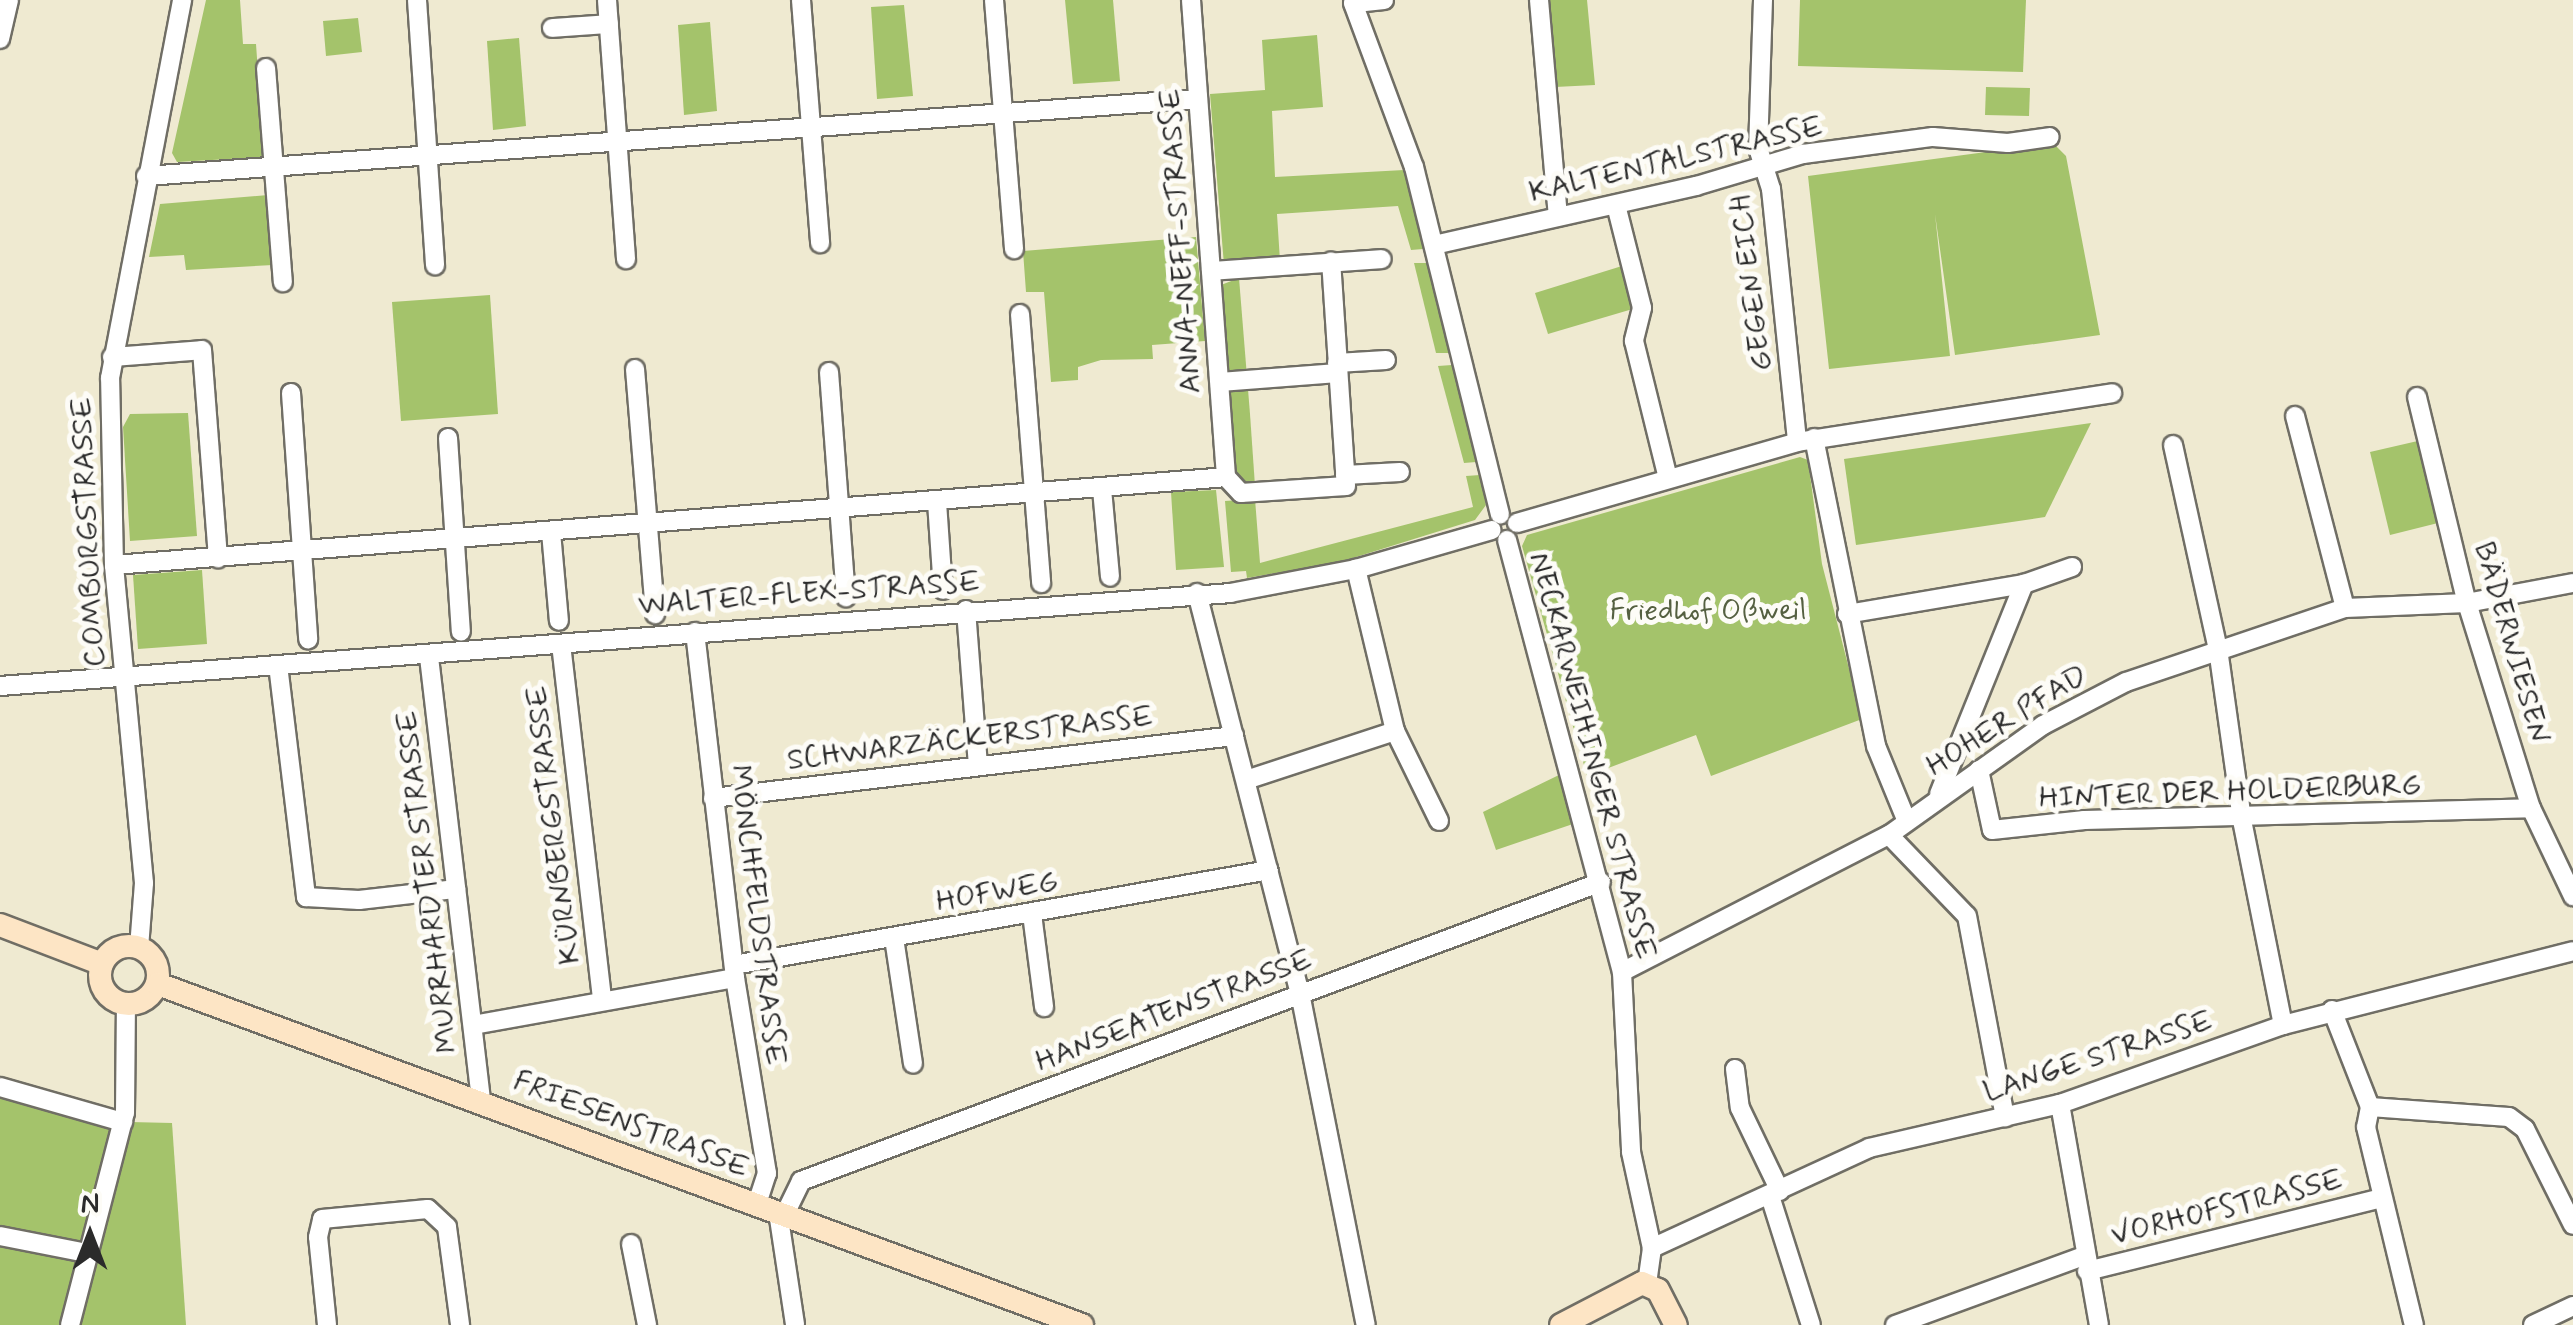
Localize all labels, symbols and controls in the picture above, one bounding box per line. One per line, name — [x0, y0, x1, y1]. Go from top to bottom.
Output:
street label: ANNA-NEFF-STRASSE — [1152, 87, 1210, 395]
street label: KALTENTALSTRASSE — [1526, 109, 1826, 211]
street label: GEGEN EICH — [1723, 192, 1781, 374]
street label: COMBURGSTRASSE — [64, 396, 114, 668]
street label: BÄDERWIESEN — [2465, 538, 2557, 748]
street label: NECKARWEIHINGER STRASSE — [1520, 549, 1664, 963]
street label: WALTER-FLEX-STRASSE — [637, 564, 981, 624]
park label: Friedhof Oßweil — [1609, 593, 1807, 629]
street label: HOHER PFAD — [1920, 657, 2094, 785]
street label: KÜRNBERGSTRASSE — [519, 684, 589, 966]
street label: SCHWARZÄCKERSTRASSE — [785, 699, 1155, 779]
street label: MURRHARDTER STRASSE — [389, 706, 467, 1058]
street label: MÖNCHFELDSTRASSE — [721, 763, 793, 1067]
street label: HINTER DER HOLDERBURG — [2040, 767, 2420, 817]
street label: HOFWEG — [933, 864, 1061, 920]
street label: HANSEATENSTRASSE — [1031, 942, 1317, 1080]
street label: LANGE STRASSE — [1979, 1003, 2217, 1111]
street label: FRIESENSTRASSE — [508, 1063, 754, 1187]
street label: VORHOFSTRASSE — [2108, 1162, 2346, 1254]
north arrow — [40, 1185, 140, 1285]
text: N — [81, 1186, 99, 1223]

